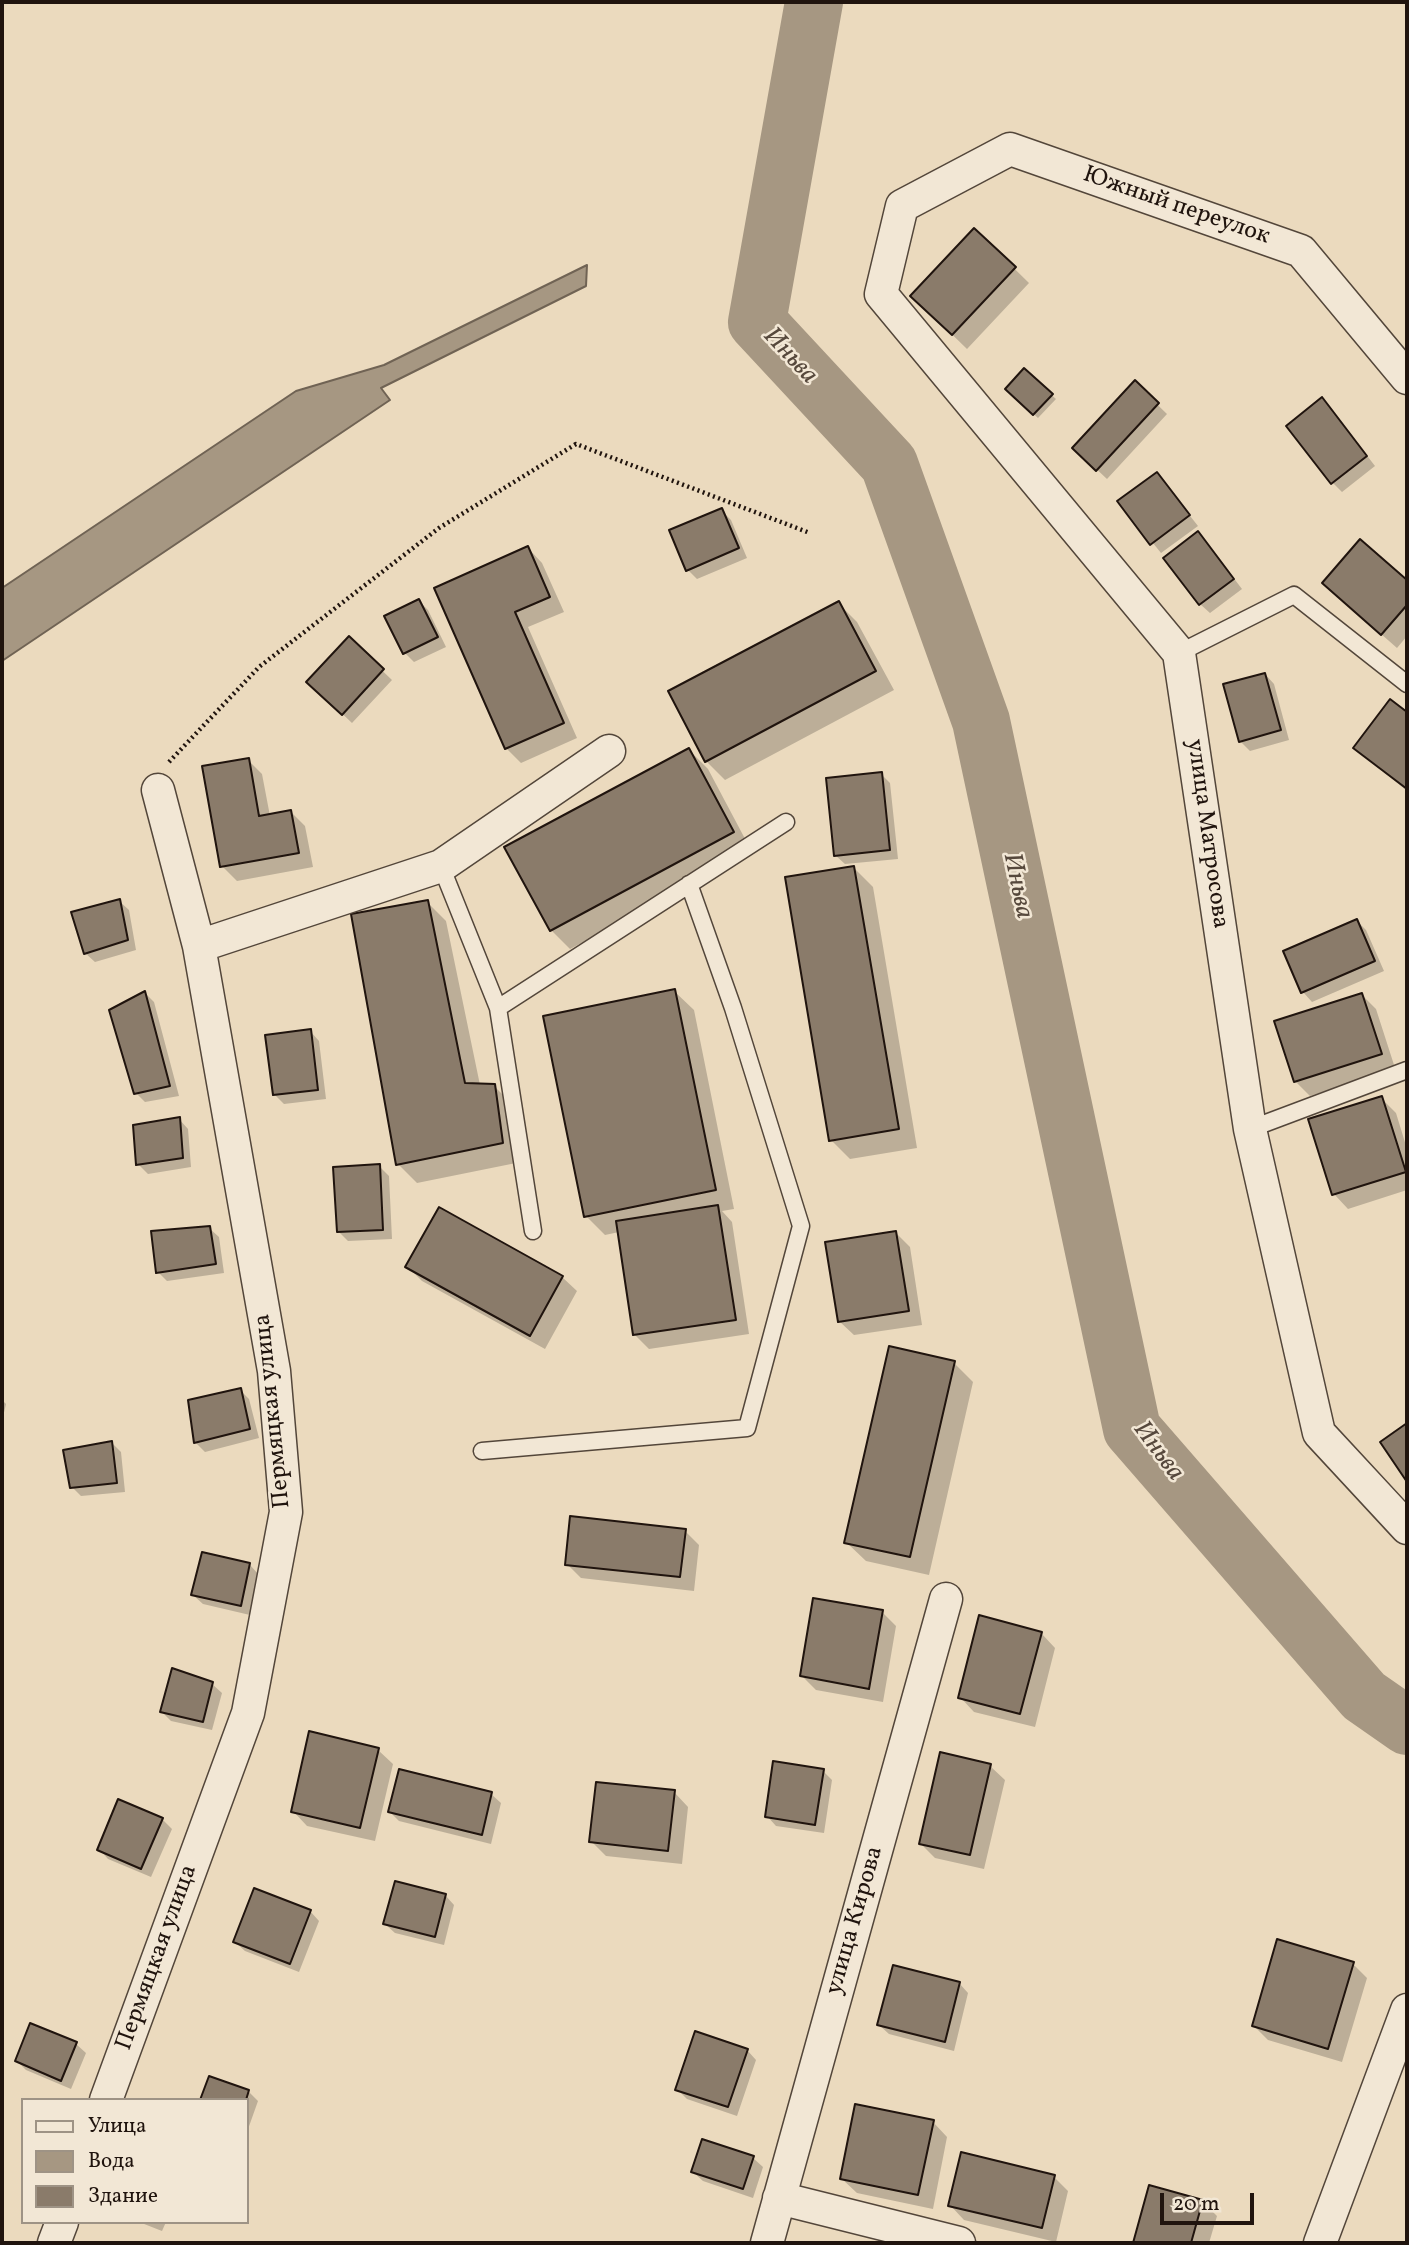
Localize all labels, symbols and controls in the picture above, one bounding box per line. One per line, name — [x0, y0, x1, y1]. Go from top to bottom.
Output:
street label: Южный переулок — [1079, 162, 1273, 252]
water label: Иньва — [755, 322, 823, 392]
street label: улица Матросова — [1178, 737, 1234, 931]
water label: Иньва — [994, 850, 1038, 922]
street label: Пермяцкая улица — [249, 1312, 299, 1510]
water label: Иньва — [1125, 1416, 1189, 1488]
street label: улица Кирова — [821, 1843, 891, 1999]
street label: Пермяцкая улица — [111, 1861, 205, 2055]
legend — [21, 2098, 248, 2224]
text: Улица — [88, 2112, 146, 2141]
text: Вода — [88, 2147, 135, 2176]
scale bar — [1164, 2178, 1258, 2222]
text: Здание — [88, 2182, 158, 2211]
text: 20 m — [1173, 2190, 1219, 2219]

